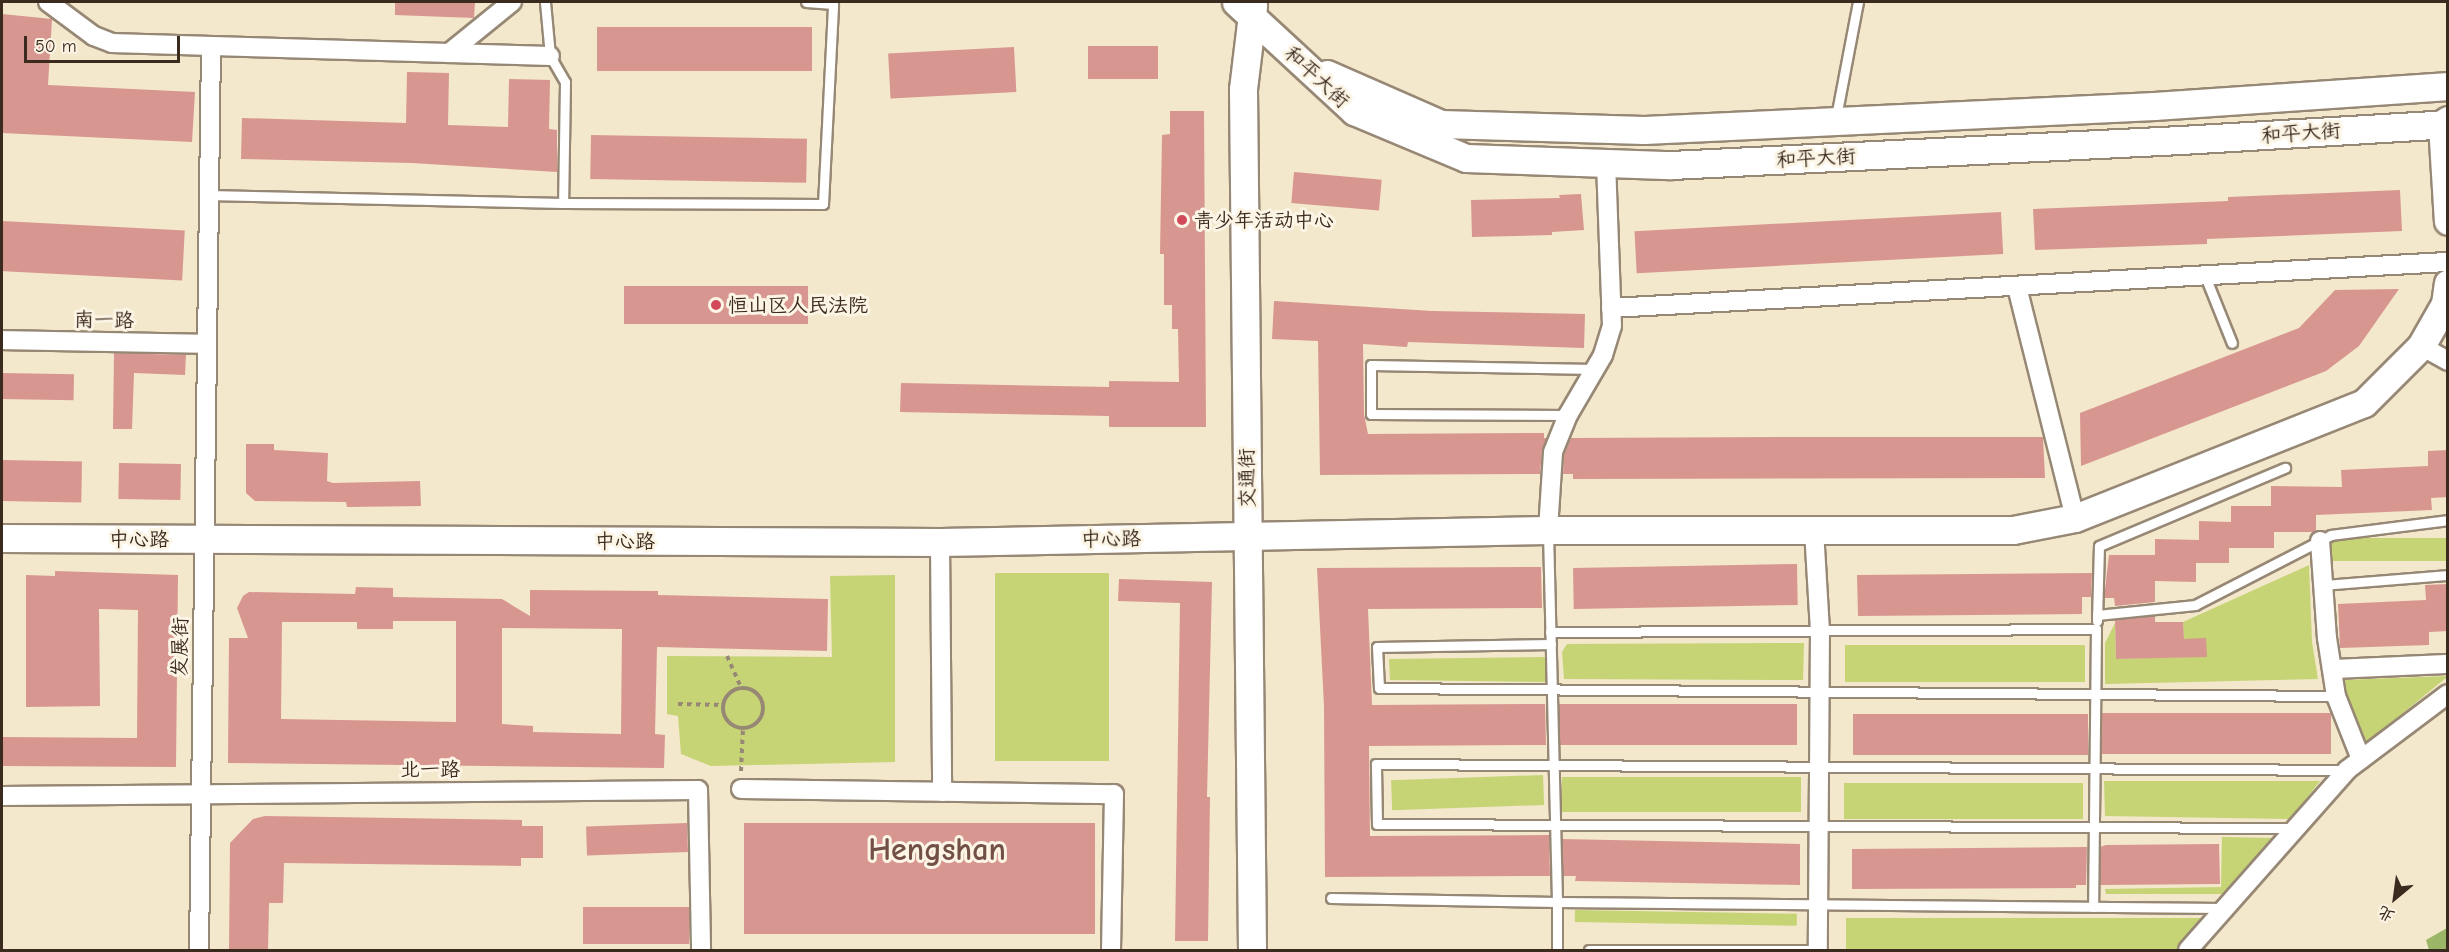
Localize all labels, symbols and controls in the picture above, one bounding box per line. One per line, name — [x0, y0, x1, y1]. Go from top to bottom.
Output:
scale bar — [27, 24, 183, 62]
text: 50 m — [35, 36, 77, 57]
street label: 和平大街 — [1280, 41, 1354, 113]
street label: 和平大街 — [2260, 118, 2342, 148]
street label: 和平大街 — [1775, 144, 1857, 172]
place label: 青少年活动中心 — [1194, 208, 1334, 232]
marker: 青少年活动中心 — [1175, 213, 1189, 227]
place label: 恒山区人民法院 — [728, 293, 868, 317]
marker: 恒山区人民法院 — [709, 298, 723, 312]
street label: 南一路 — [74, 307, 134, 333]
street label: 交通街 — [1234, 448, 1260, 508]
street label: 中心路 — [1081, 526, 1141, 552]
street label: 中心路 — [109, 527, 169, 551]
street label: 中心路 — [595, 529, 655, 553]
street label: 发展街 — [167, 617, 193, 677]
street label: 北一路 — [400, 757, 460, 781]
district label: Hengshan — [868, 831, 1006, 869]
north arrow — [2365, 868, 2425, 928]
text: 北 — [2375, 902, 2398, 926]

